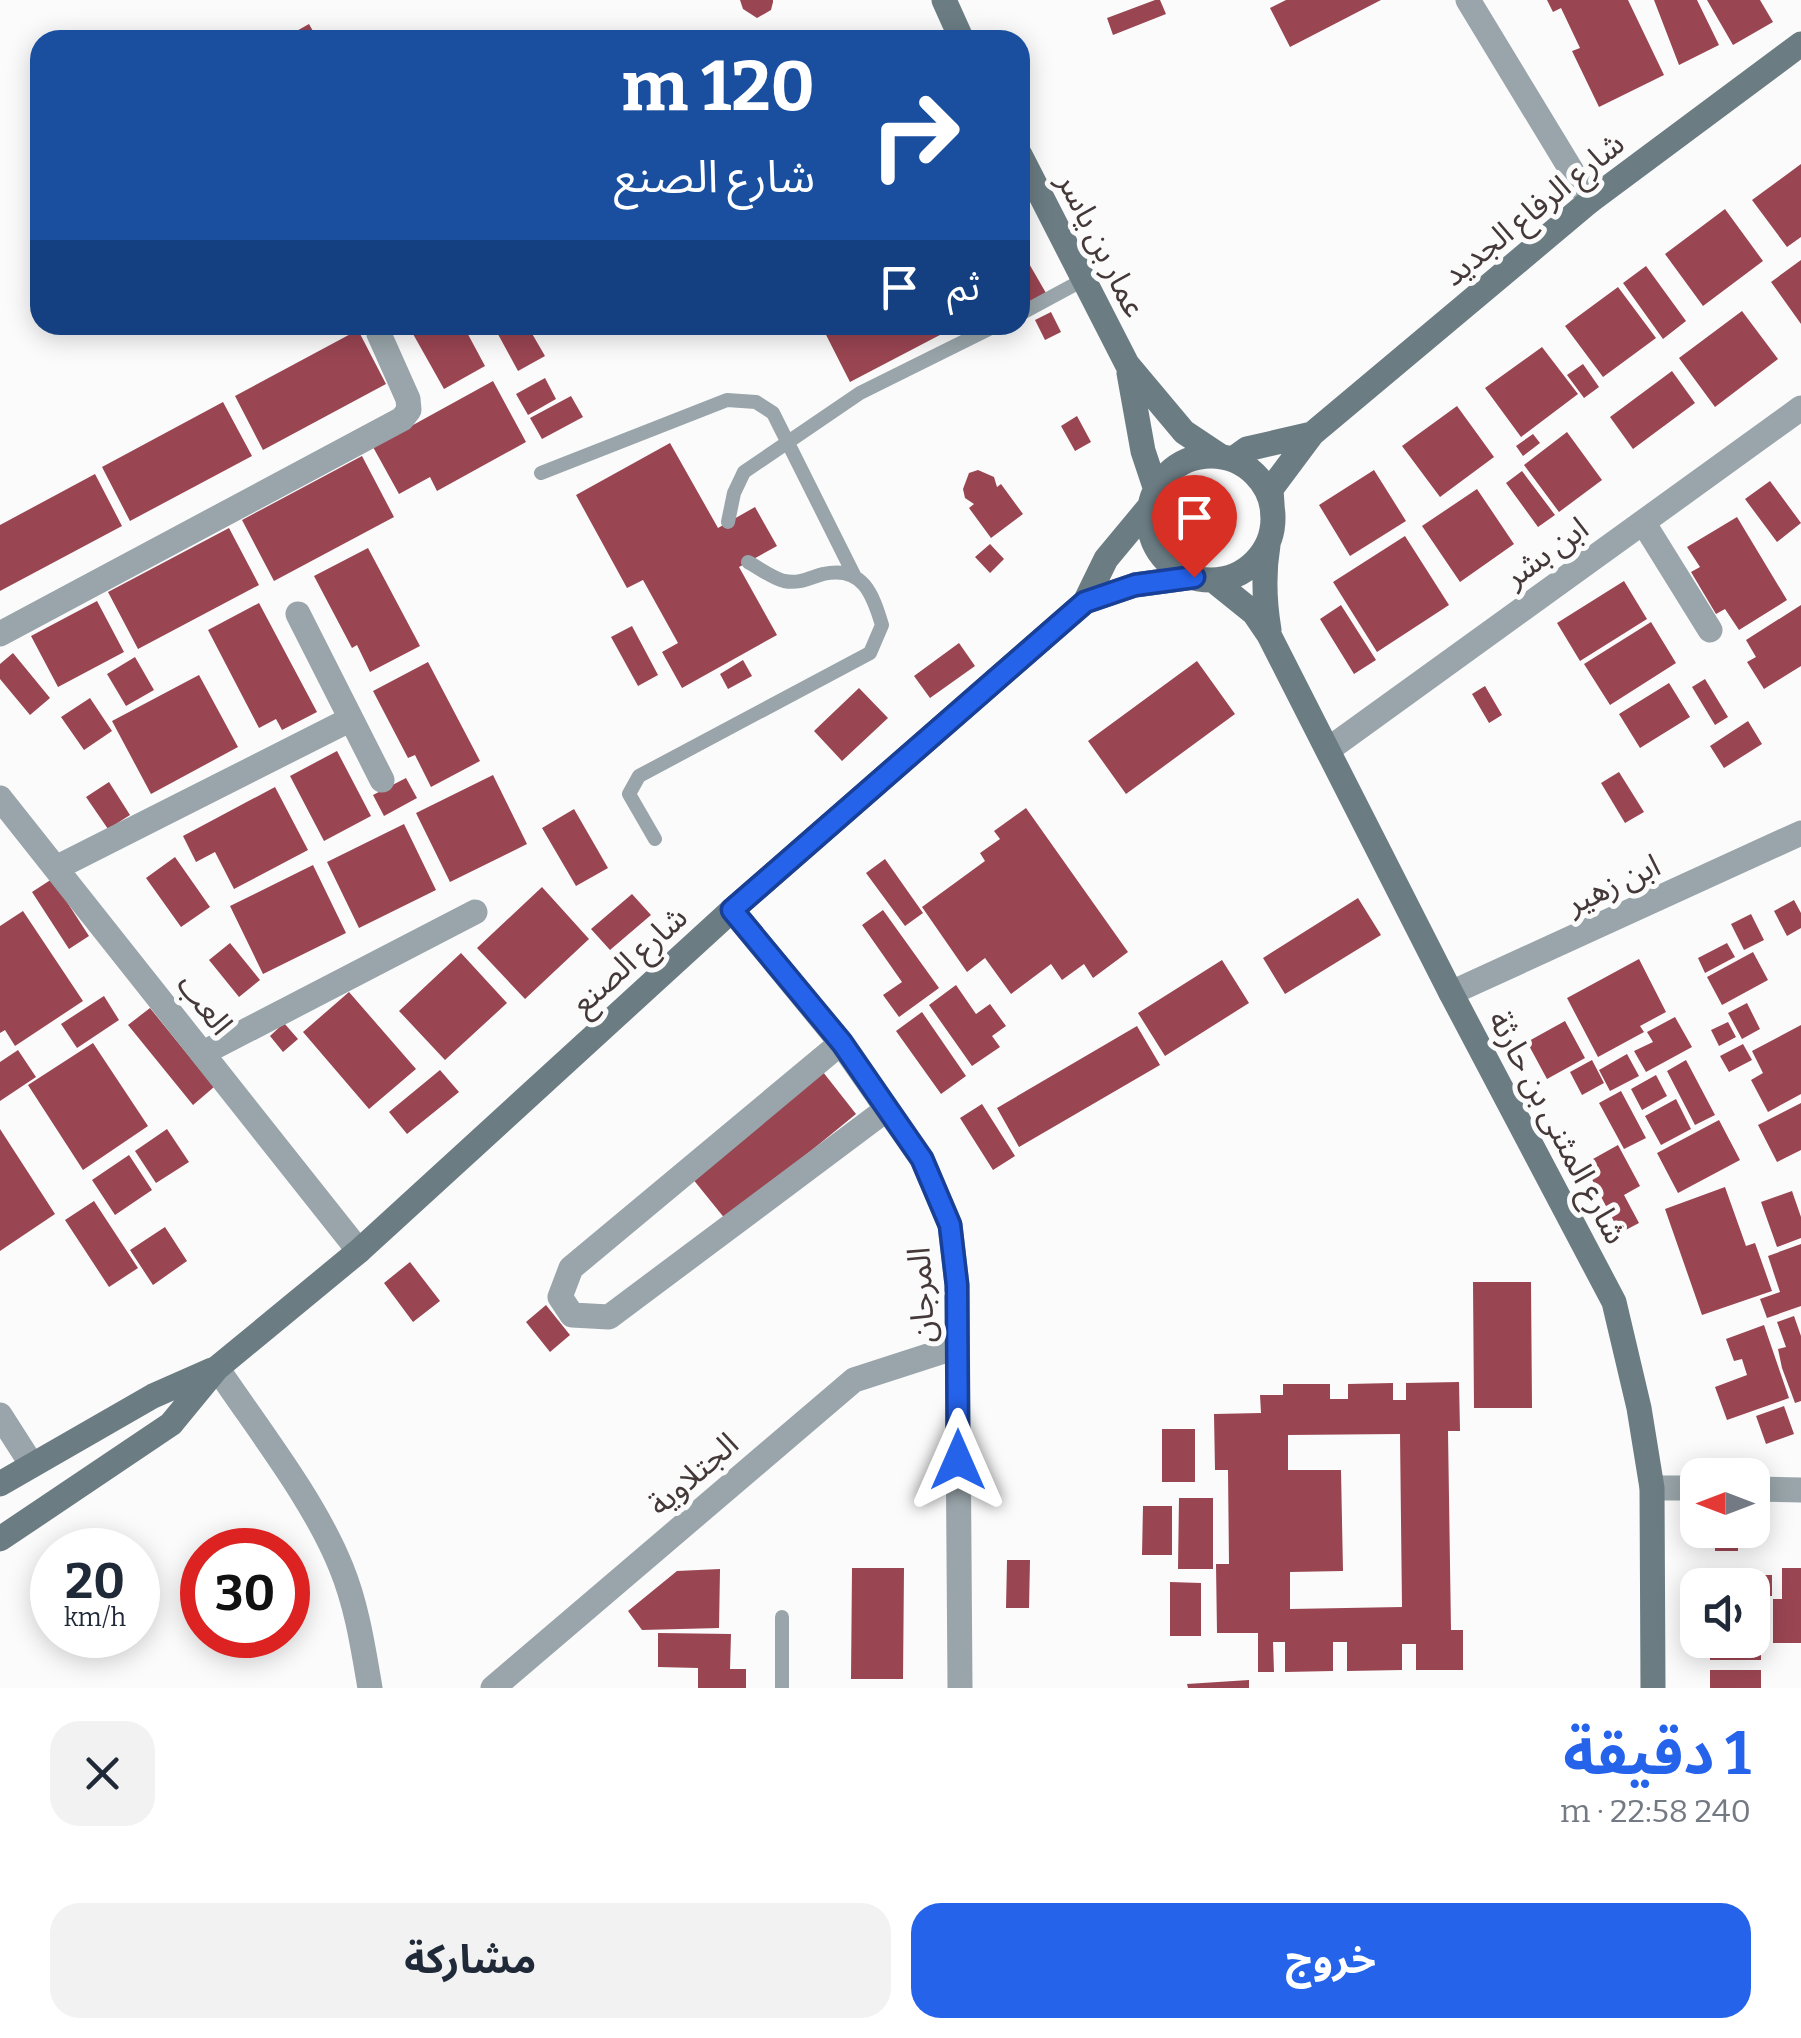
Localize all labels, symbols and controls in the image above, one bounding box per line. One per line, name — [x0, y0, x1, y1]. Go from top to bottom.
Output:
text: 120 m — [622, 45, 815, 129]
icon: right — [850, 70, 980, 200]
street label: شارع الرفاع الجديد — [1435, 124, 1635, 298]
text: شارع الصنع — [614, 150, 815, 204]
street label: عمار بن ياسر — [1049, 166, 1155, 324]
icon: arrive — [872, 260, 927, 315]
text: ثم — [947, 264, 980, 310]
pin — [1152, 475, 1237, 578]
icon: arrive — [1167, 490, 1222, 545]
street label: ابن بشر — [1496, 509, 1595, 596]
street label: ابن زهير — [1559, 846, 1666, 923]
street label: شارع الصنع — [563, 898, 698, 1026]
street label: العب — [169, 966, 241, 1042]
street label: شارع المثنى بن حارثة — [1476, 1004, 1635, 1252]
street label: المرجان — [900, 1246, 942, 1344]
position arrow — [906, 1408, 1010, 1512]
street label: الجتلاوية — [640, 1425, 746, 1523]
north arrow — [1680, 1458, 1770, 1548]
map controls — [1680, 1458, 1770, 1658]
speed limit sign: 30 — [180, 1528, 310, 1658]
text: 20 — [65, 1551, 125, 1611]
button: sound — [1680, 1568, 1770, 1658]
text: km/h — [64, 1603, 126, 1633]
text: 1 دقيقة — [1563, 1718, 1751, 1790]
button: close — [50, 1721, 155, 1826]
text: 240 m · 22:58 — [1560, 1792, 1751, 1830]
button: مشاركة — [50, 1903, 891, 2018]
button: خروج — [911, 1903, 1751, 2018]

